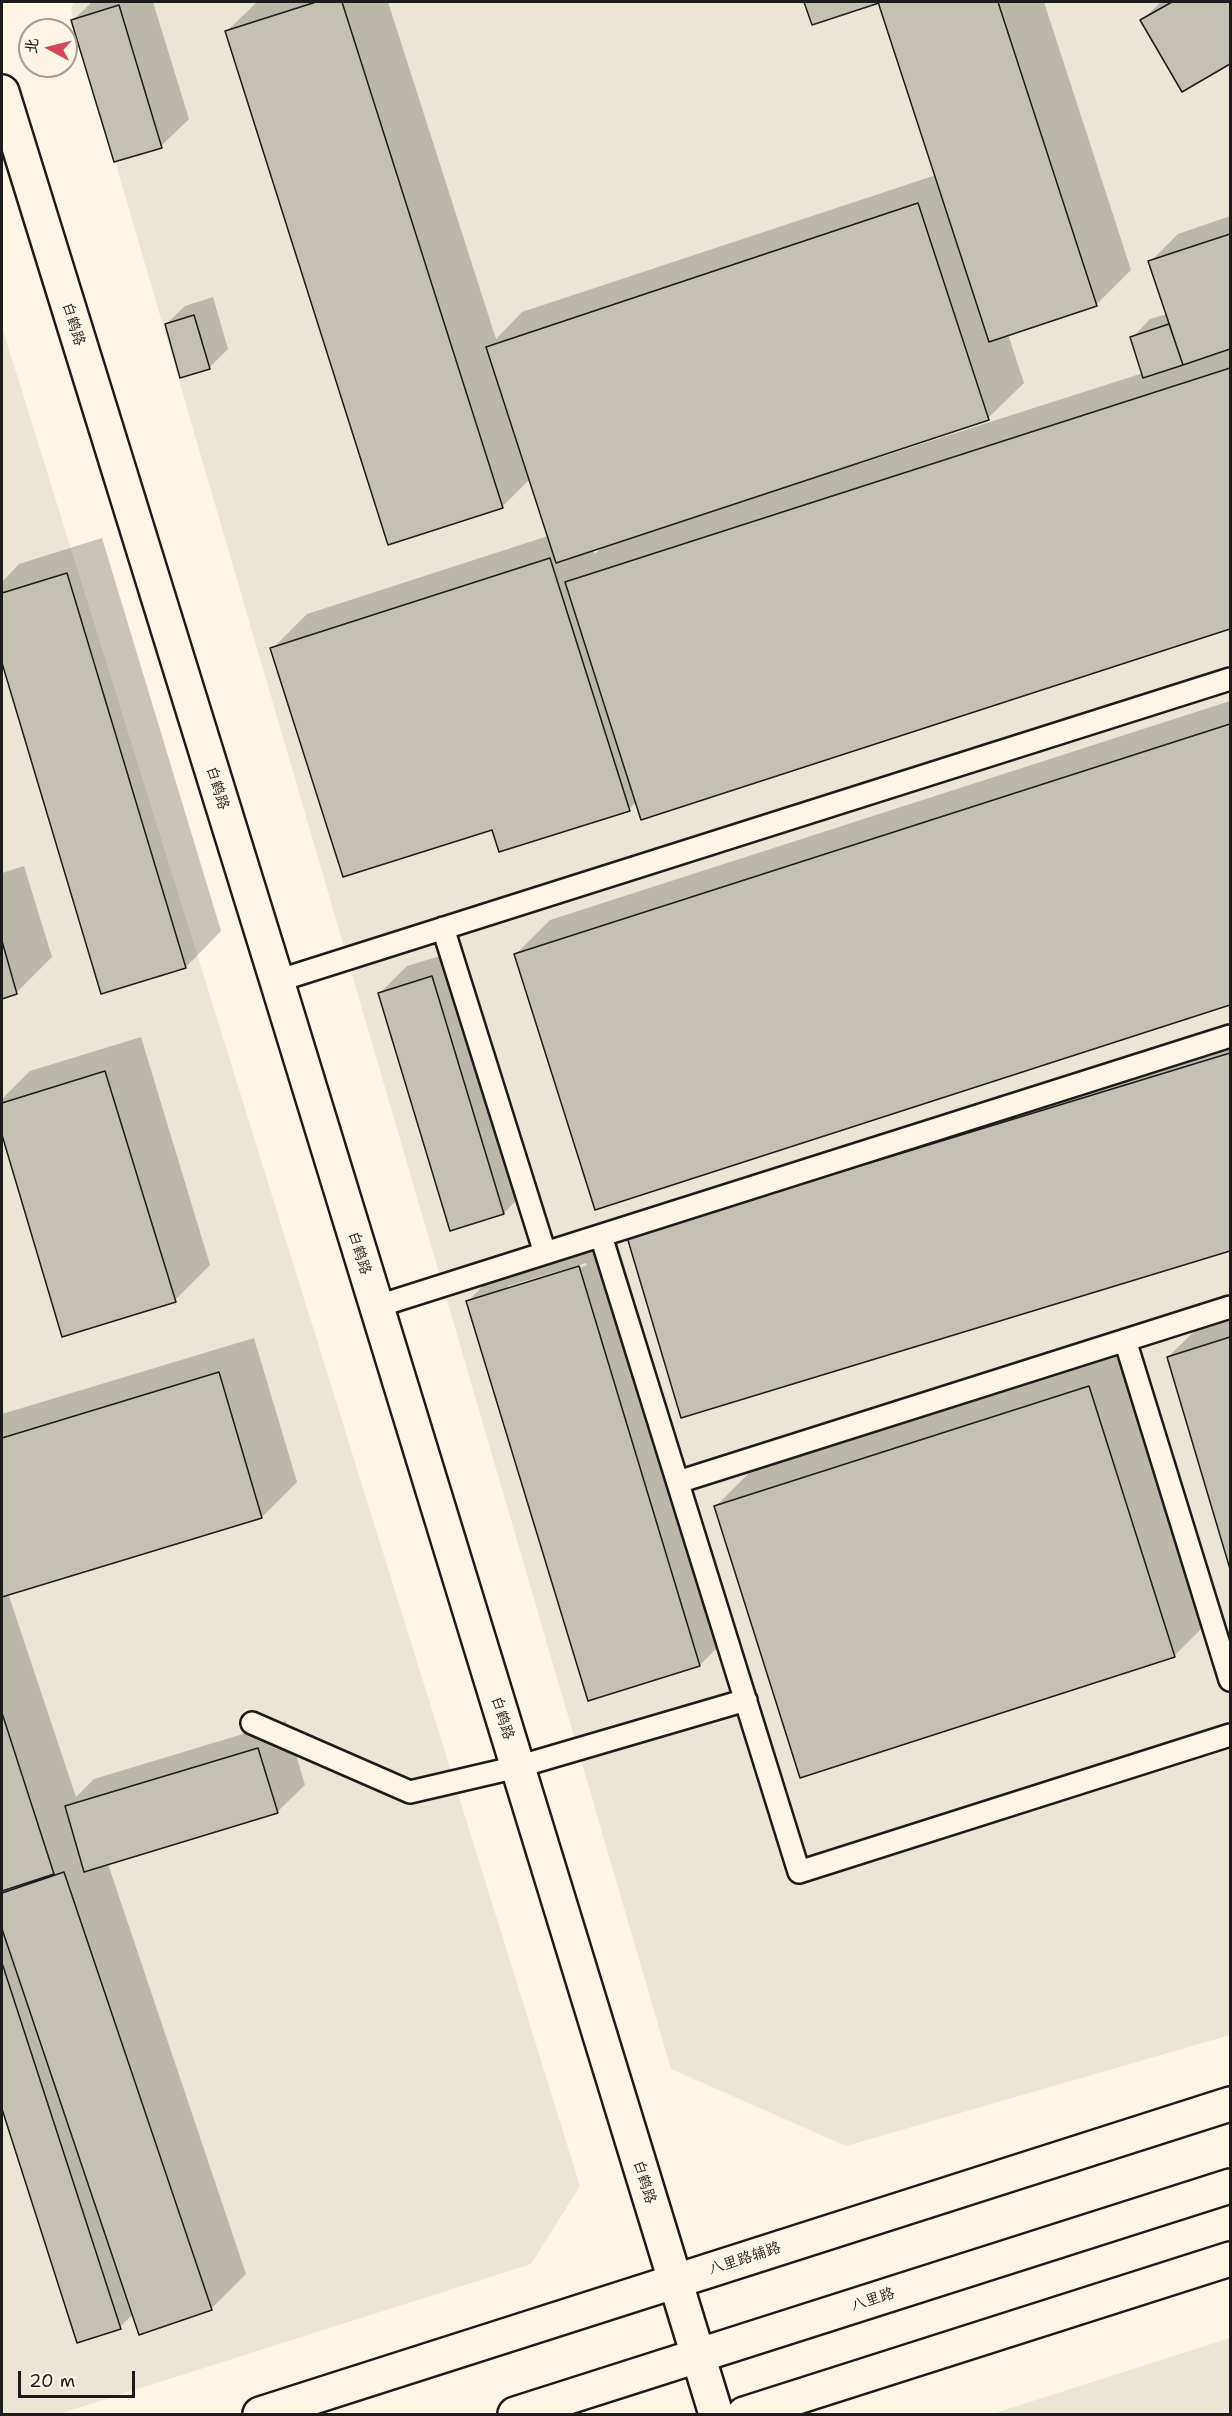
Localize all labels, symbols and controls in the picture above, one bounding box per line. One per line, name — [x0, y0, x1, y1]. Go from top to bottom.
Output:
north arrow — [18, 18, 78, 78]
text: 北 — [20, 37, 43, 55]
street label: 白鹤路 — [58, 300, 88, 348]
street label: 白鹤路 — [202, 764, 232, 812]
street label: 白鹤路 — [344, 1229, 374, 1277]
street label: 白鹤路 — [487, 1694, 517, 1742]
street label: 白鹤路 — [629, 2158, 659, 2206]
street label: 八里路辅路 — [707, 2239, 783, 2279]
street label: 八里路 — [849, 2284, 897, 2316]
scale bar — [21, 2359, 138, 2397]
text: 20 m — [29, 2369, 75, 2393]

